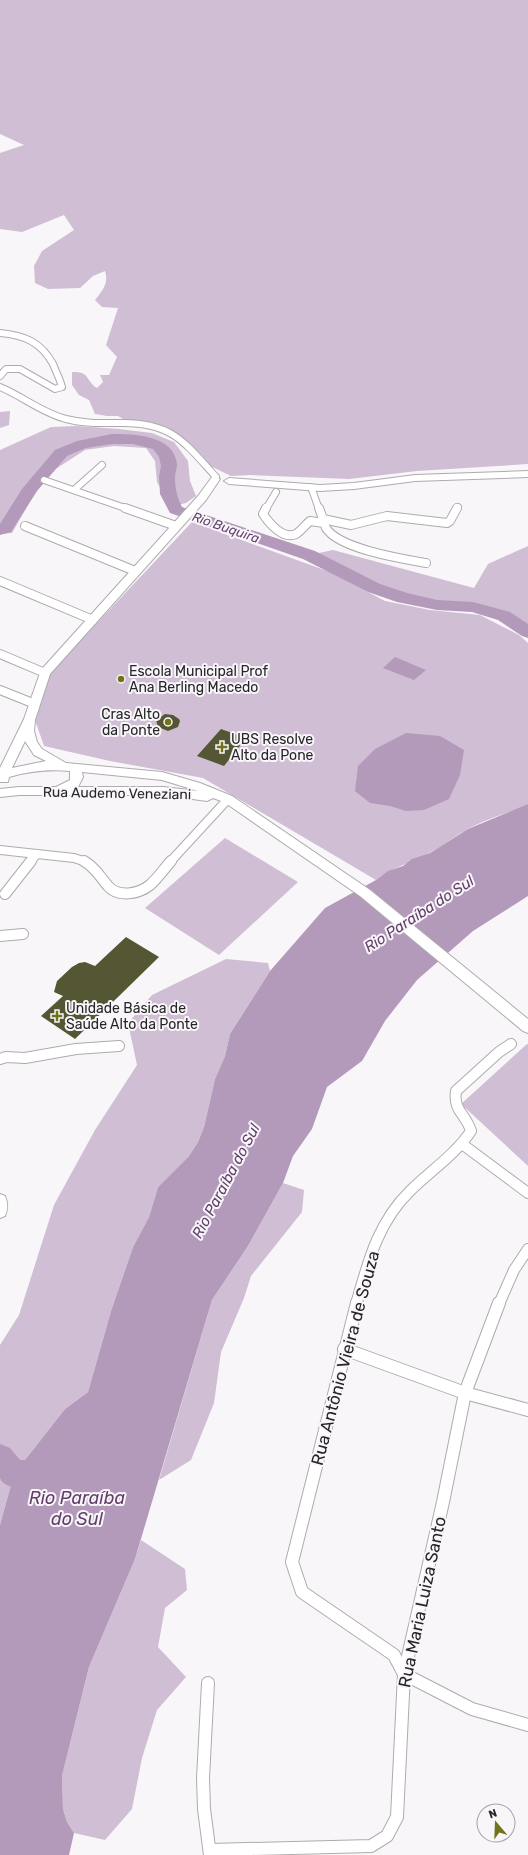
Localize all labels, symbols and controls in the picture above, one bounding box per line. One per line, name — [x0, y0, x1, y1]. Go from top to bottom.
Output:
water label: Rio Buquira — [190, 509, 262, 546]
place label: Escola Municipal Prof Ana Berling Macedo — [129, 663, 269, 696]
marker: Escola Municipal Prof Ana Berling Macedo — [116, 674, 126, 684]
place label: Cras Alto da Ponte — [101, 706, 160, 739]
marker: Cras Alto da Ponte — [163, 717, 173, 727]
place label: UBS Resolve Alto da Pone — [231, 731, 314, 764]
marker: UBS Resolve Alto da Pone — [216, 741, 228, 753]
street label: Rua Audemo Veneziani — [43, 784, 191, 803]
water label: Rio Paraíba do Sul — [361, 872, 478, 956]
place label: Unidade Básica de Saúde Alto da Ponte — [66, 1000, 198, 1033]
marker: Unidade Básica de Saúde Alto da Ponte — [51, 1010, 63, 1022]
water label: Rio Paraíba do Sul — [188, 1120, 264, 1241]
street label: Rua Antônio Vieira de Souza — [307, 1248, 383, 1468]
water label: Rio Paraíba do Sul — [29, 1487, 126, 1530]
street label: Rua Maria Luiza Santo — [394, 1515, 450, 1689]
north arrow — [476, 1803, 516, 1843]
text: N — [487, 1807, 499, 1821]

